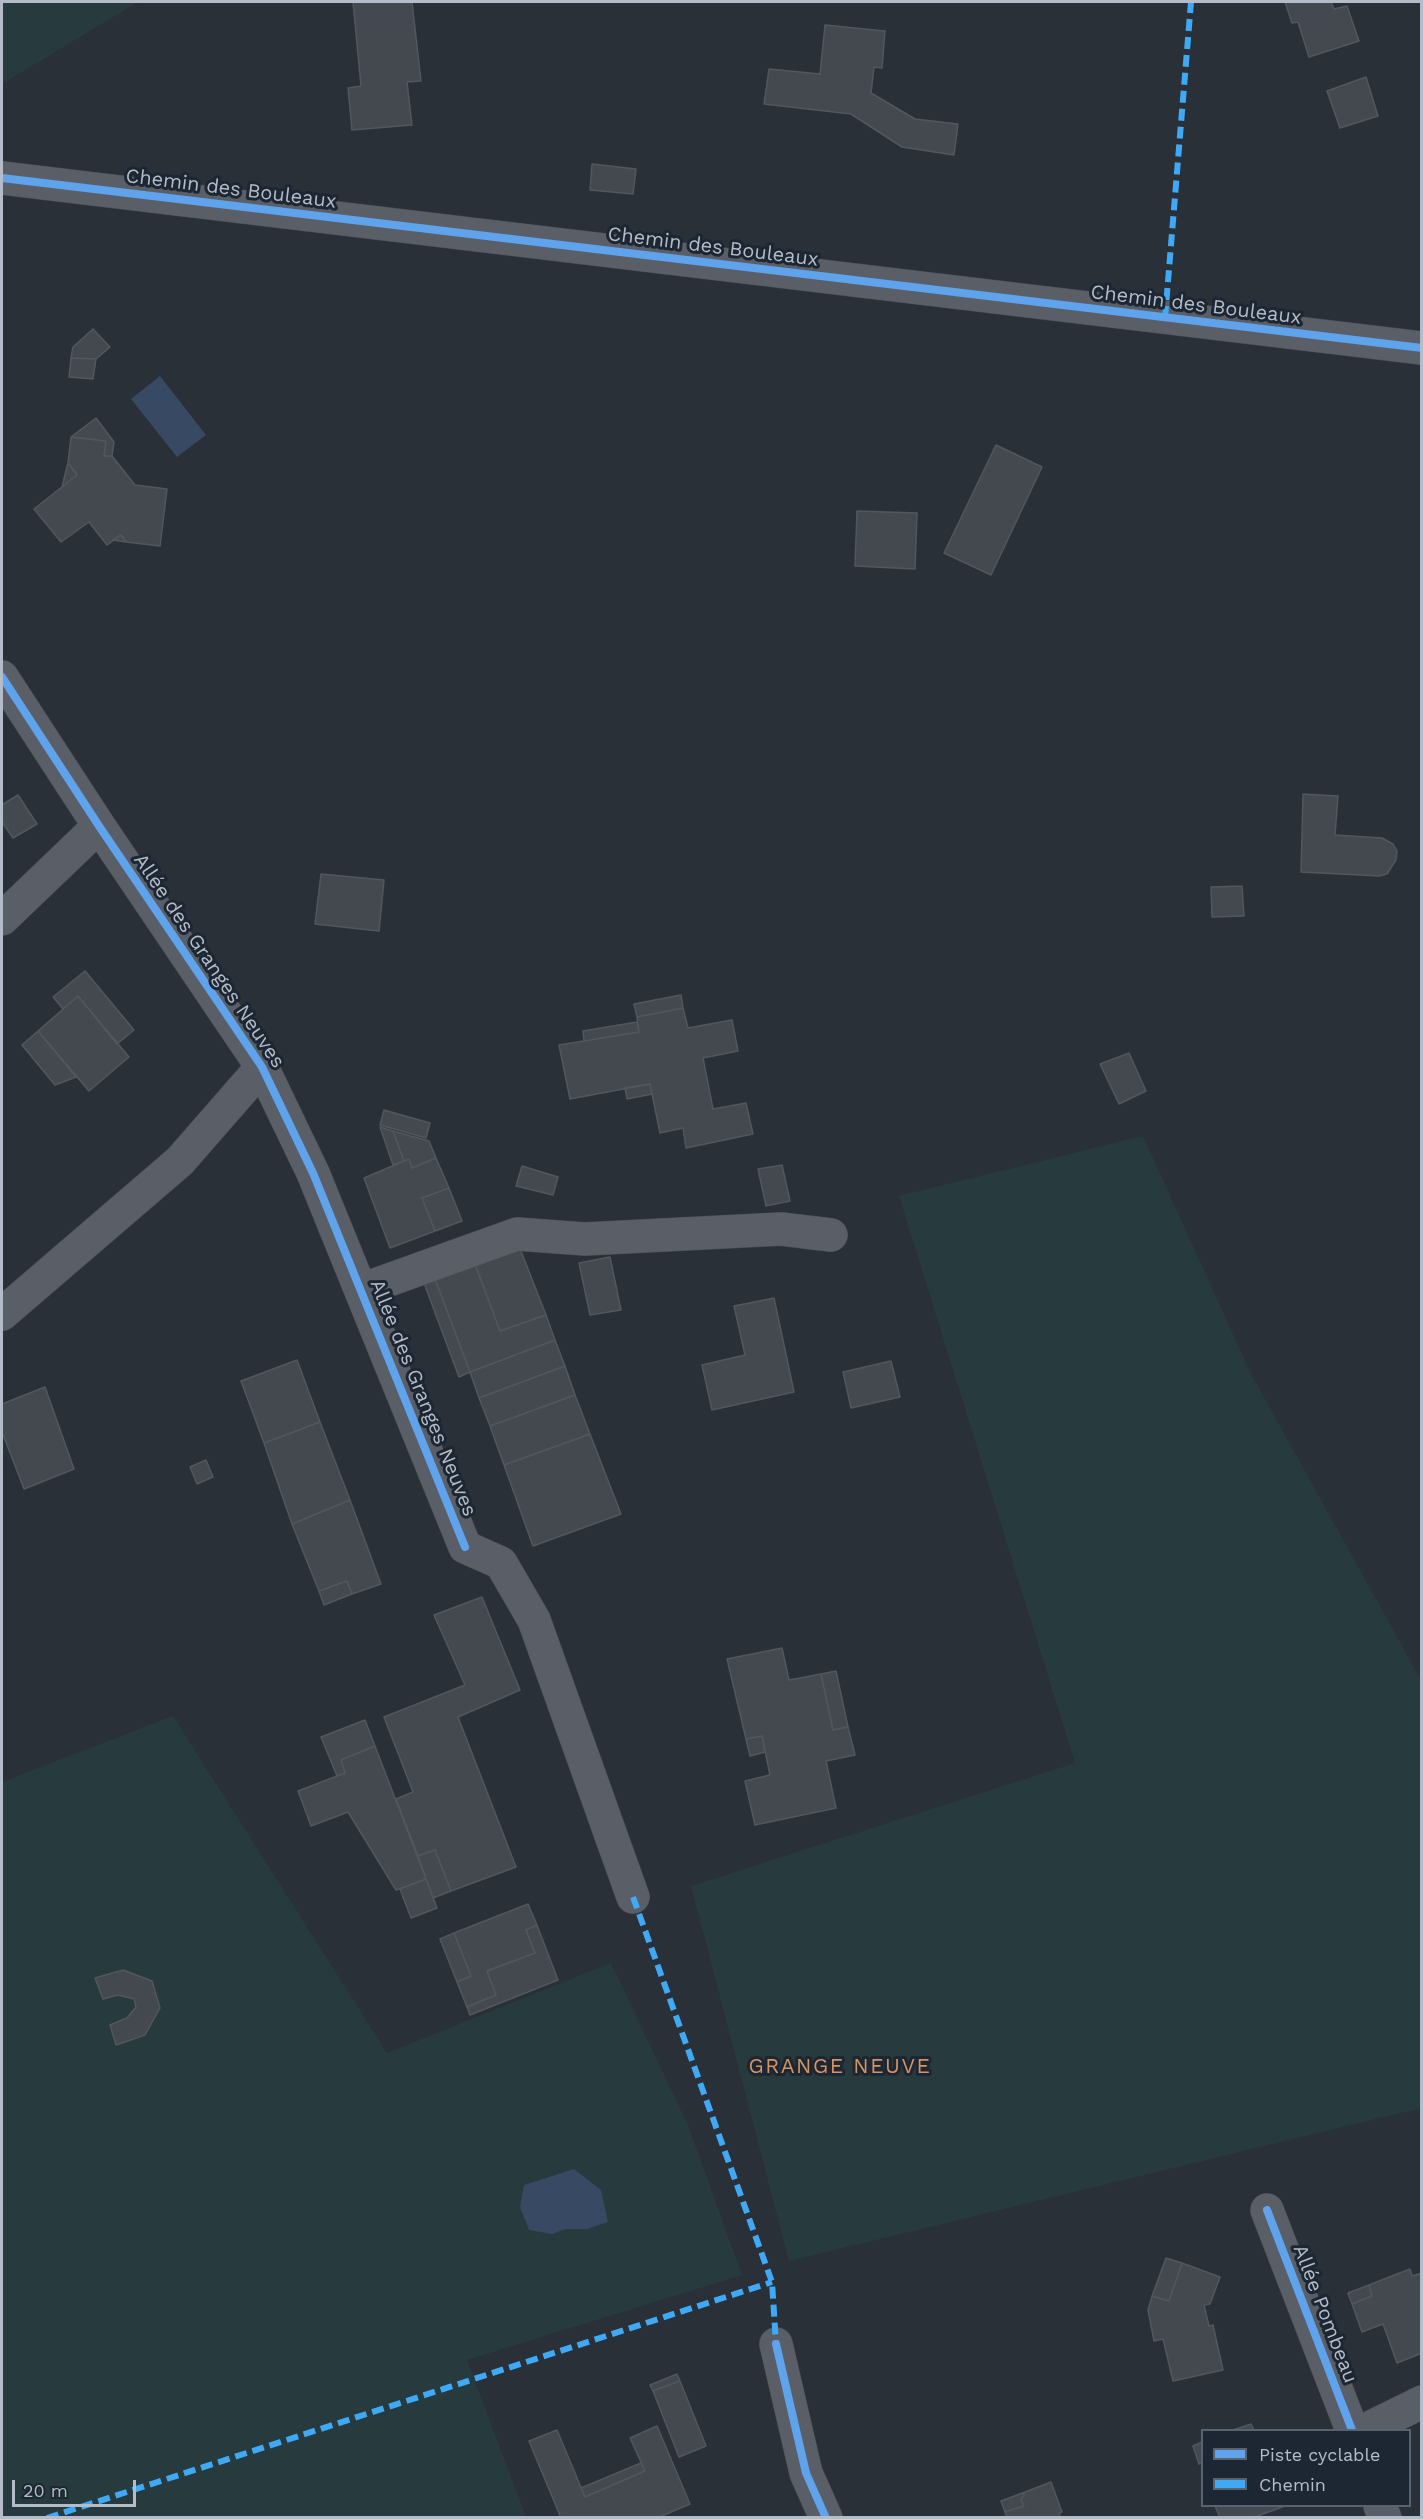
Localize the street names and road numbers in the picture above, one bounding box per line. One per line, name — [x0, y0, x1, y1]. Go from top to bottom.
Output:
street label: Chemin des Bouleaux — [124, 164, 338, 214]
street label: Chemin des Bouleaux — [606, 222, 820, 272]
street label: Chemin des Bouleaux — [1089, 280, 1303, 330]
street label: Allée des Granges Neuves — [128, 849, 290, 1073]
street label: Allée des Granges Neuves — [364, 1276, 482, 1520]
street label: Allée Pombeau — [1288, 2241, 1362, 2387]

